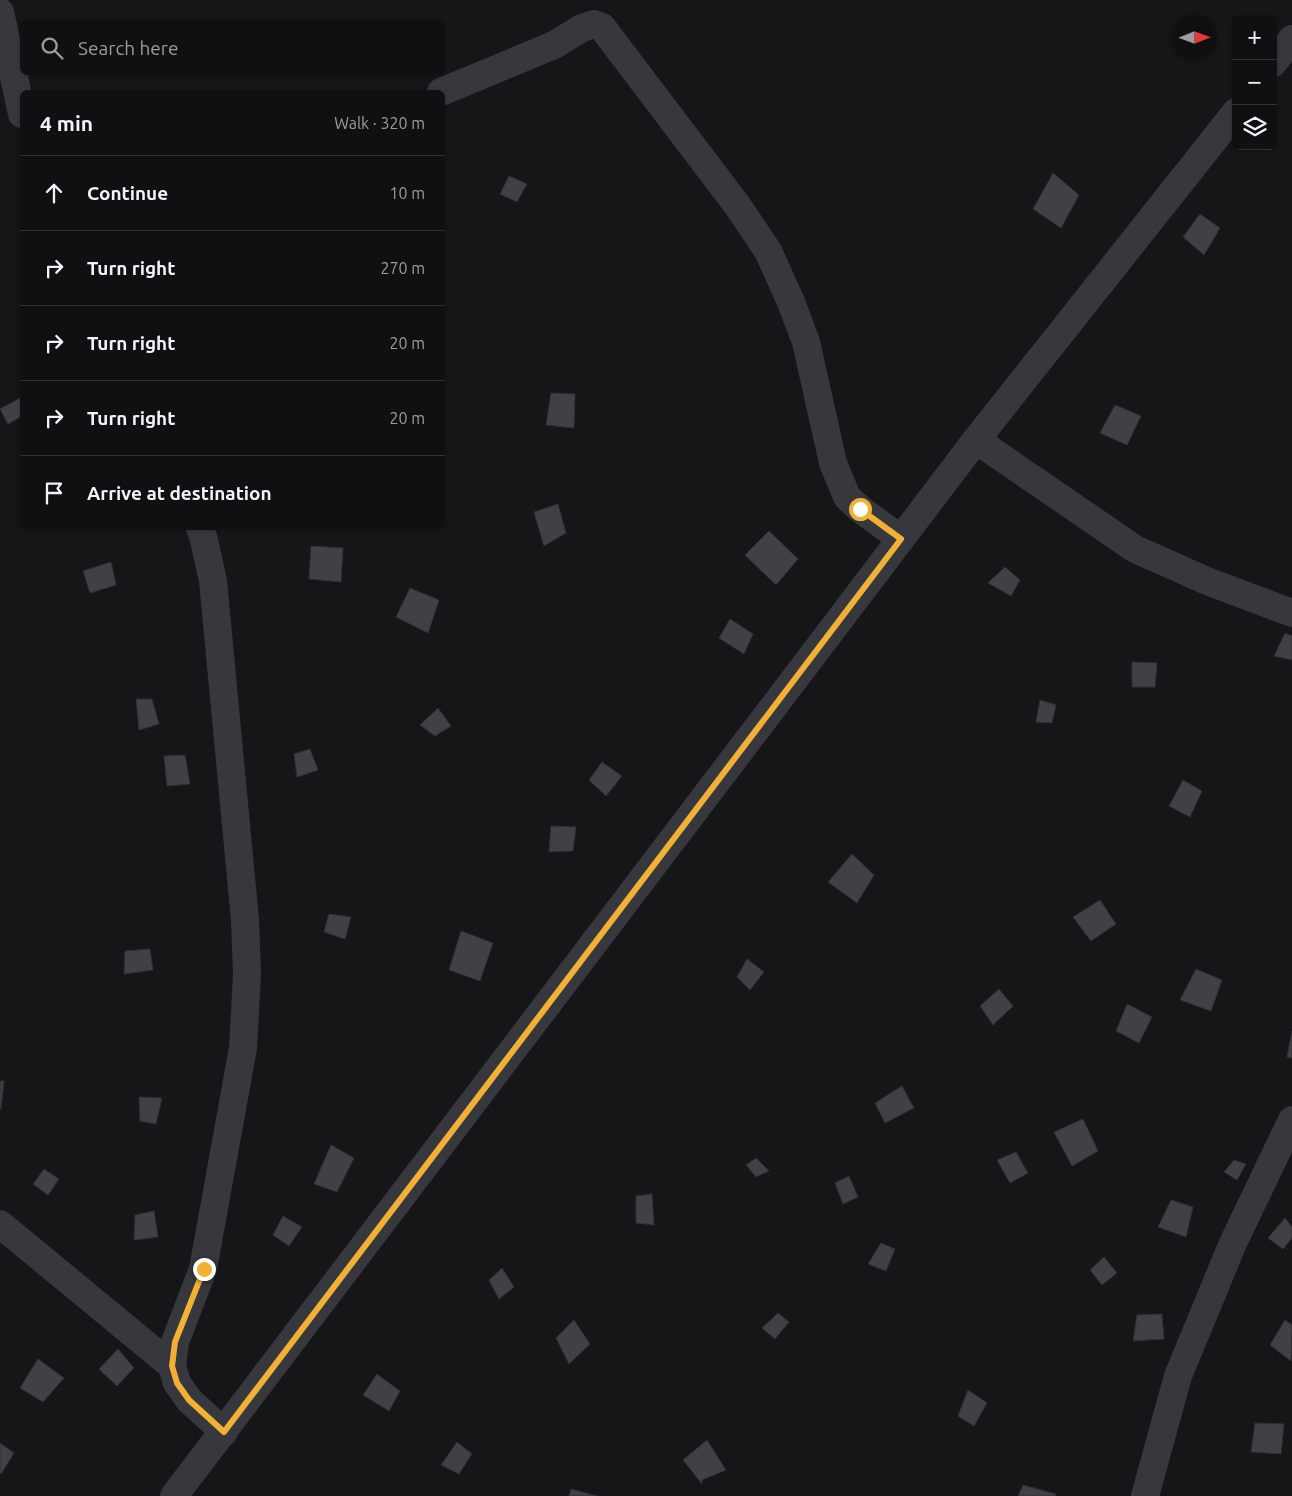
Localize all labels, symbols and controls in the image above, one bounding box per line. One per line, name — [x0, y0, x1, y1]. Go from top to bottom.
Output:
north arrow — [1172, 15, 1217, 60]
map controls — [1232, 15, 1277, 150]
button: + — [1232, 15, 1277, 60]
search box — [20, 20, 445, 75]
icon: search — [38, 34, 66, 62]
text: Search here — [78, 37, 178, 59]
button: − — [1232, 60, 1277, 105]
button: layers — [1232, 105, 1277, 150]
text: 4 min — [40, 111, 93, 135]
text: Walk · 320 m — [334, 114, 425, 132]
icon: ahead — [40, 179, 68, 207]
text: Continue — [87, 182, 168, 204]
text: 10 m — [389, 184, 425, 202]
icon: right — [40, 254, 68, 282]
text: Turn right — [87, 257, 175, 279]
text: 270 m — [380, 259, 425, 277]
icon: right — [40, 329, 68, 357]
text: Turn right — [87, 332, 175, 354]
text: 20 m — [389, 334, 425, 352]
icon: right — [40, 404, 68, 432]
text: Turn right — [87, 407, 175, 429]
text: 20 m — [389, 409, 425, 427]
icon: arrive — [40, 479, 68, 507]
text: Arrive at destination — [87, 482, 272, 504]
route start — [849, 498, 872, 521]
route end — [193, 1258, 216, 1281]

